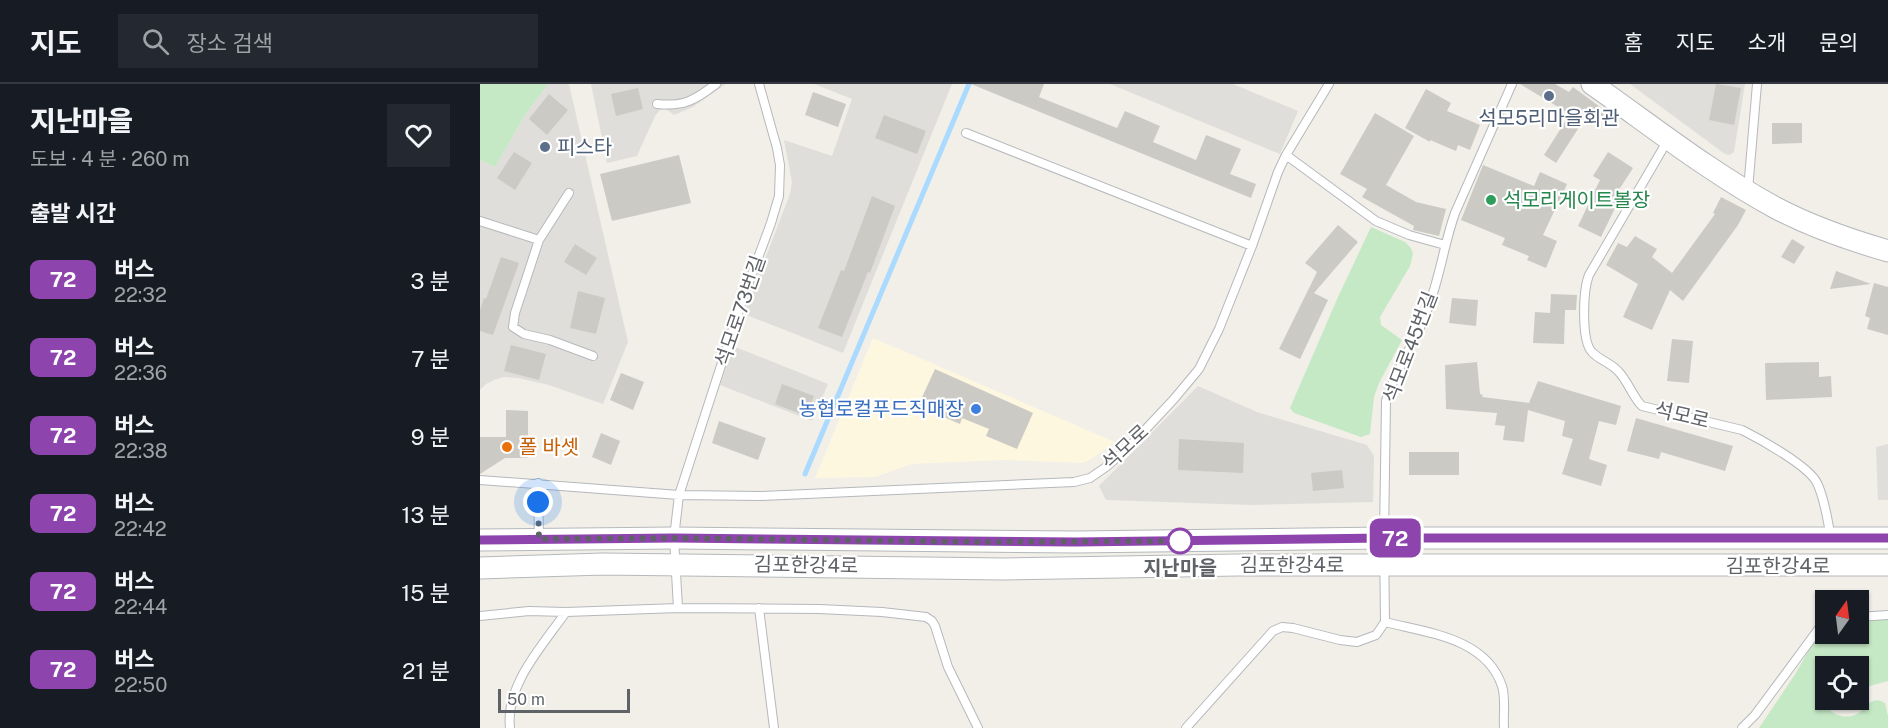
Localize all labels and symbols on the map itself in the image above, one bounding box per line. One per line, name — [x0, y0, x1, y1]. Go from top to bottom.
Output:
marker: 석모5리마을회관 — [1542, 89, 1556, 103]
place label: 석모5리마을회관 — [1478, 106, 1620, 130]
place label: 피스타 — [557, 135, 612, 159]
marker: 피스타 — [538, 140, 552, 154]
place label: 석모리게이트볼장 — [1503, 188, 1650, 212]
marker: 석모리게이트볼장 — [1484, 193, 1498, 207]
street label: 석모로73번길 — [710, 252, 770, 370]
street label: 석모로45번길 — [1378, 288, 1442, 406]
place label: 농협로컬푸드직매장 — [798, 397, 964, 421]
street label: 석모로 — [1652, 397, 1712, 433]
marker: 농협로컬푸드직매장 — [969, 402, 983, 416]
street label: 석모로 — [1097, 419, 1153, 475]
place label: 폴 바셋 — [519, 435, 579, 459]
marker: 폴 바셋 — [500, 440, 514, 454]
your location — [523, 487, 553, 517]
line badge: 72 — [1368, 518, 1422, 558]
marker: 지난마을 — [1167, 528, 1193, 554]
street label: 김포한강4로 — [754, 552, 858, 578]
street label: 김포한강4로 — [1240, 553, 1344, 577]
street label: 김포한강4로 — [1726, 554, 1830, 578]
place label: 지난마을 — [1143, 556, 1217, 580]
north arrow — [1815, 590, 1869, 644]
scale bar — [498, 686, 630, 714]

